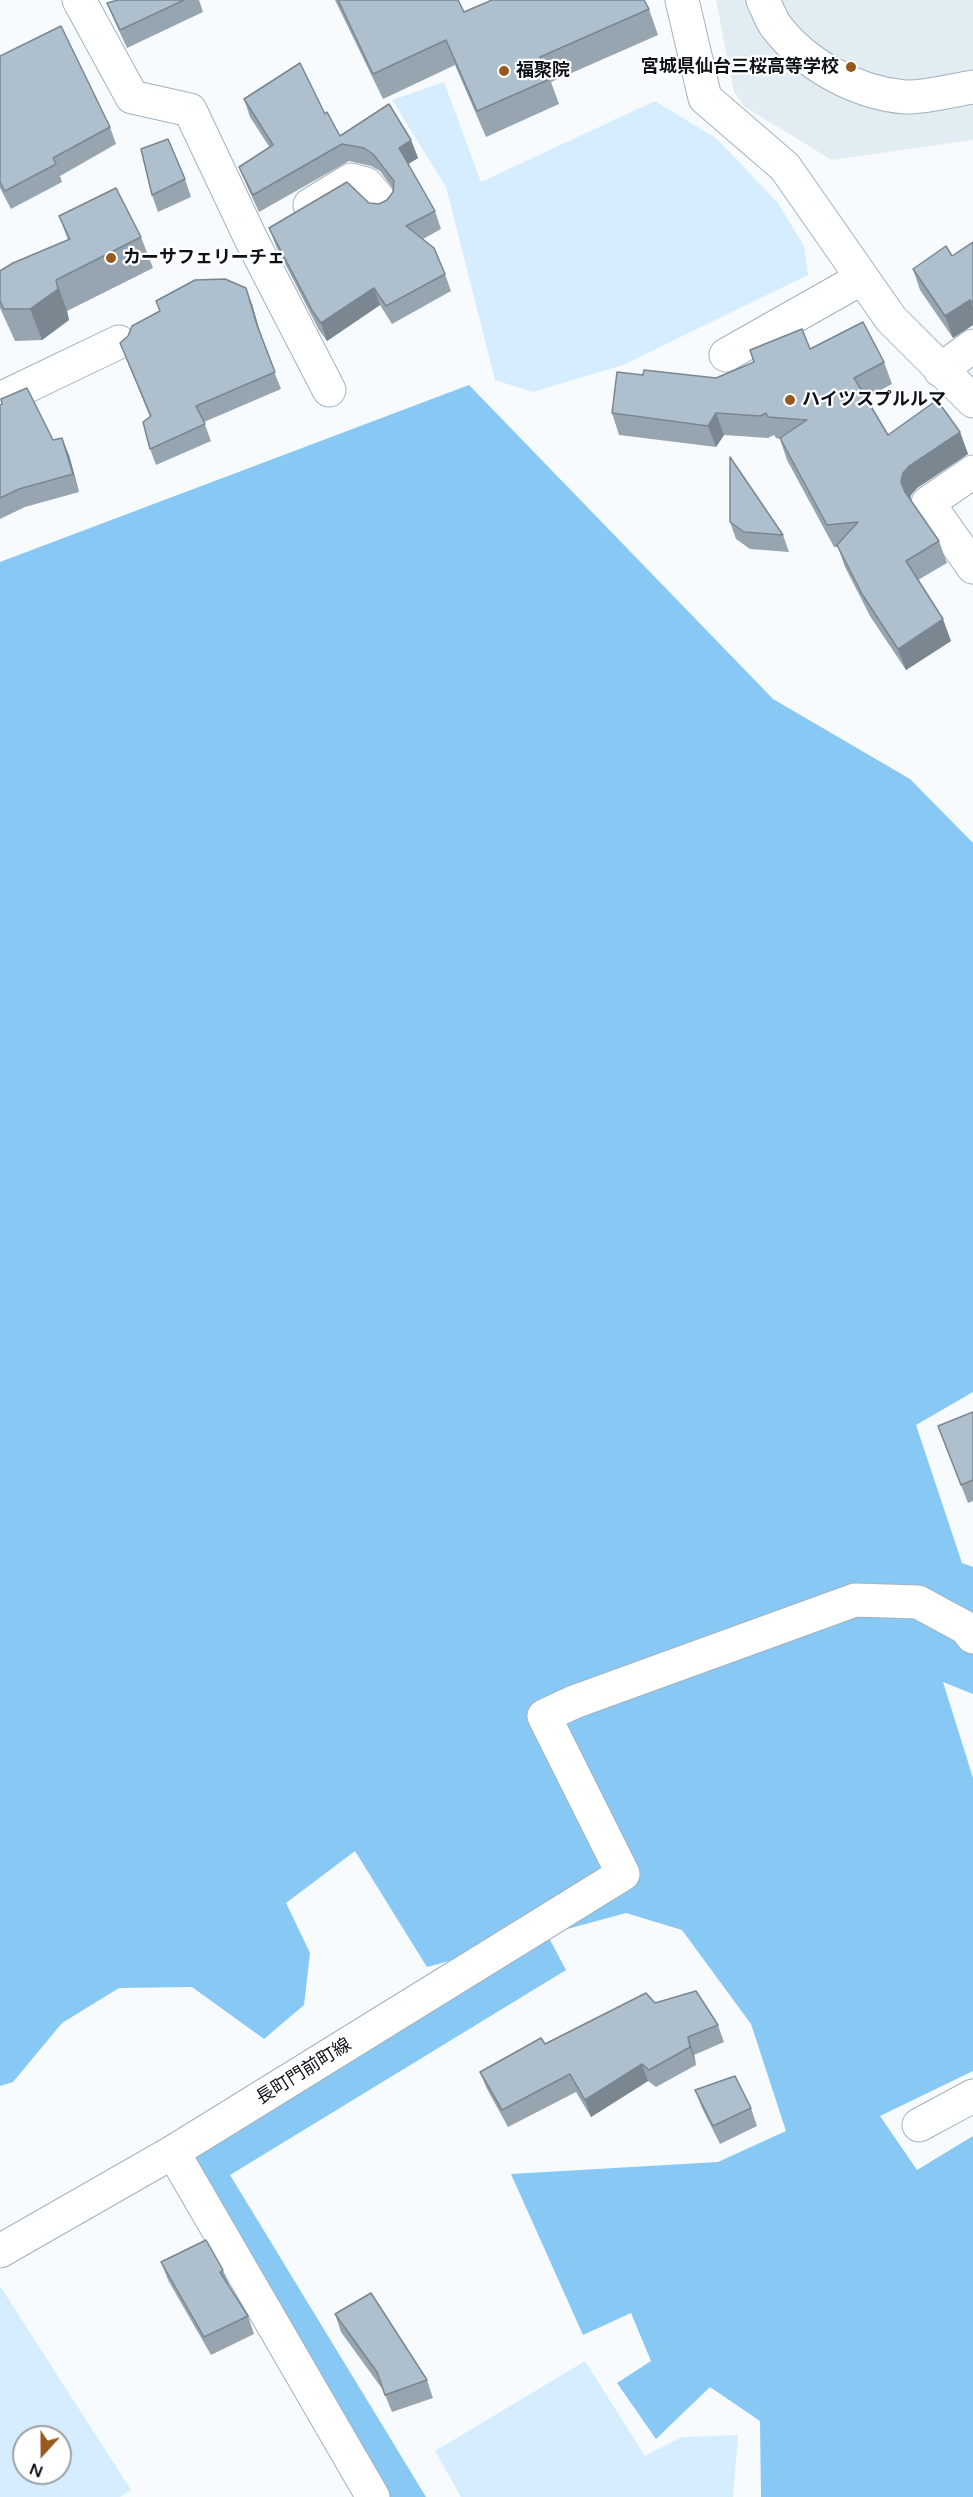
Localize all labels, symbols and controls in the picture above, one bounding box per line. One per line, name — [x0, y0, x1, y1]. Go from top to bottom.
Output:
place label: 宮城県仙台三桜高等学校 — [641, 56, 839, 78]
place label: 福聚院 — [516, 60, 570, 82]
marker: 宮城県仙台三桜高等学校 — [844, 60, 858, 74]
marker: 福聚院 — [497, 64, 511, 78]
place label: カーサフェリーチェ — [123, 247, 285, 269]
marker: カーサフェリーチェ — [104, 251, 118, 265]
place label: ハイツスプルルマ — [802, 389, 946, 411]
marker: ハイツスプルルマ — [783, 393, 797, 407]
street label: 長町門前町線 — [252, 2034, 356, 2110]
north arrow — [12, 2425, 72, 2485]
text: N — [27, 2458, 46, 2482]

